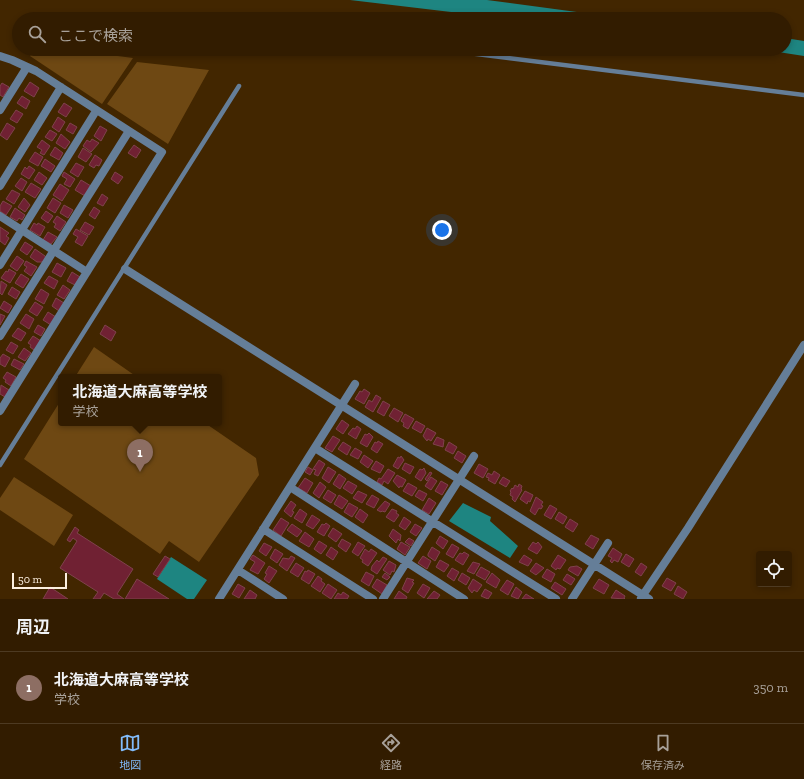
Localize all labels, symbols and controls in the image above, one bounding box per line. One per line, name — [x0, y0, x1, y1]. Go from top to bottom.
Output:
search box — [12, 12, 792, 56]
icon: search — [26, 23, 48, 45]
text: ここで検索 — [58, 27, 133, 45]
your location — [432, 220, 452, 240]
popup — [58, 374, 222, 426]
text: 北海道大麻高等学校 — [72, 383, 208, 401]
text: 学校 — [72, 404, 99, 419]
pin: 1 — [127, 439, 153, 472]
map controls — [756, 551, 792, 587]
button: locate — [756, 551, 792, 587]
scale bar — [12, 571, 67, 590]
text: 50 m — [18, 573, 42, 586]
text: 周辺 — [16, 617, 50, 637]
text: 北海道大麻高等学校 — [54, 671, 189, 689]
text: 1 — [26, 680, 32, 695]
text: 350 m — [753, 680, 788, 695]
text: 学校 — [54, 692, 80, 707]
tab: 地図 — [119, 732, 141, 772]
tab: 経路 — [380, 732, 402, 772]
tab: 保存済み — [641, 732, 685, 772]

